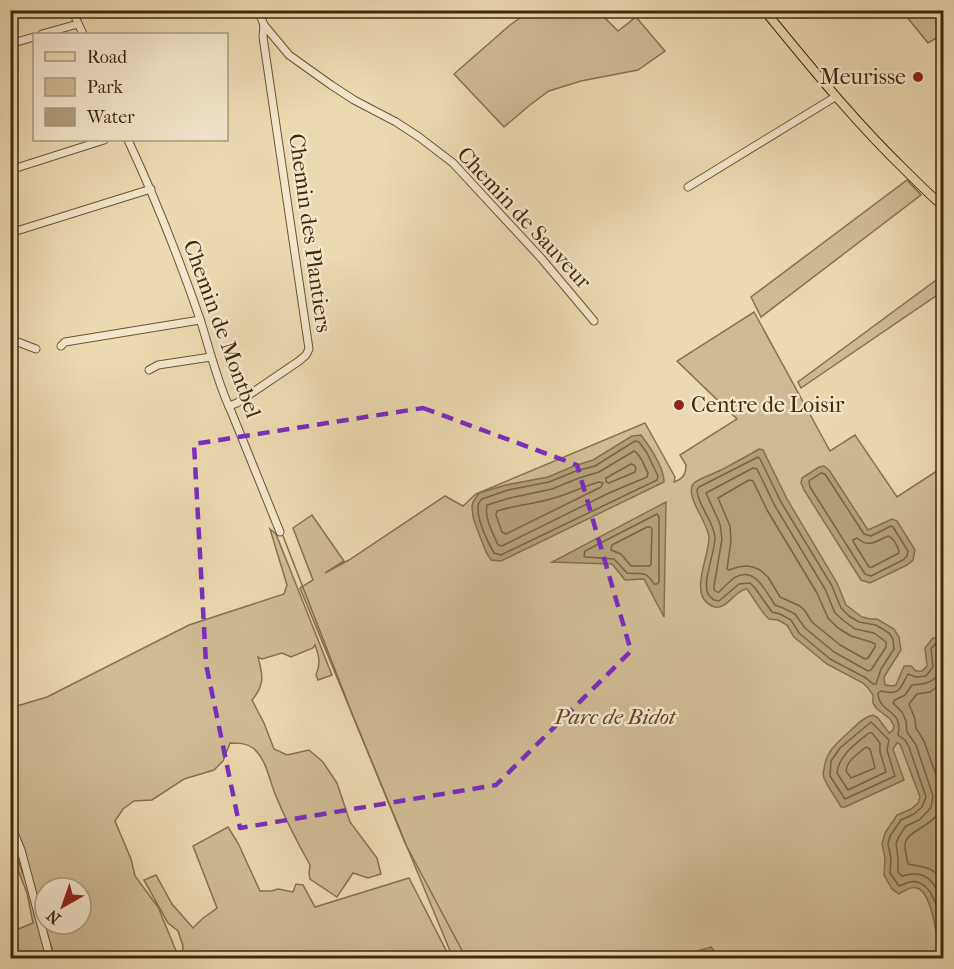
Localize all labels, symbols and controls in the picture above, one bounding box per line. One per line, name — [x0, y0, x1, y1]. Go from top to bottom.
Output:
legend — [33, 33, 228, 141]
text: Road — [87, 47, 127, 68]
place label: Meurisse — [820, 64, 906, 90]
marker: Meurisse — [911, 70, 925, 84]
text: Park — [87, 77, 124, 98]
text: Water — [86, 107, 135, 128]
street label: Chemin des Plantiers — [283, 132, 337, 334]
street label: Chemin de Sauveur — [451, 142, 597, 295]
street label: Chemin de Montbel — [178, 236, 266, 422]
place label: Centre de Loisir — [691, 392, 845, 418]
marker: Centre de Loisir — [672, 398, 686, 412]
park label: Parc de Bidot — [553, 704, 677, 730]
north arrow — [33, 876, 93, 936]
text: N — [42, 905, 64, 928]

